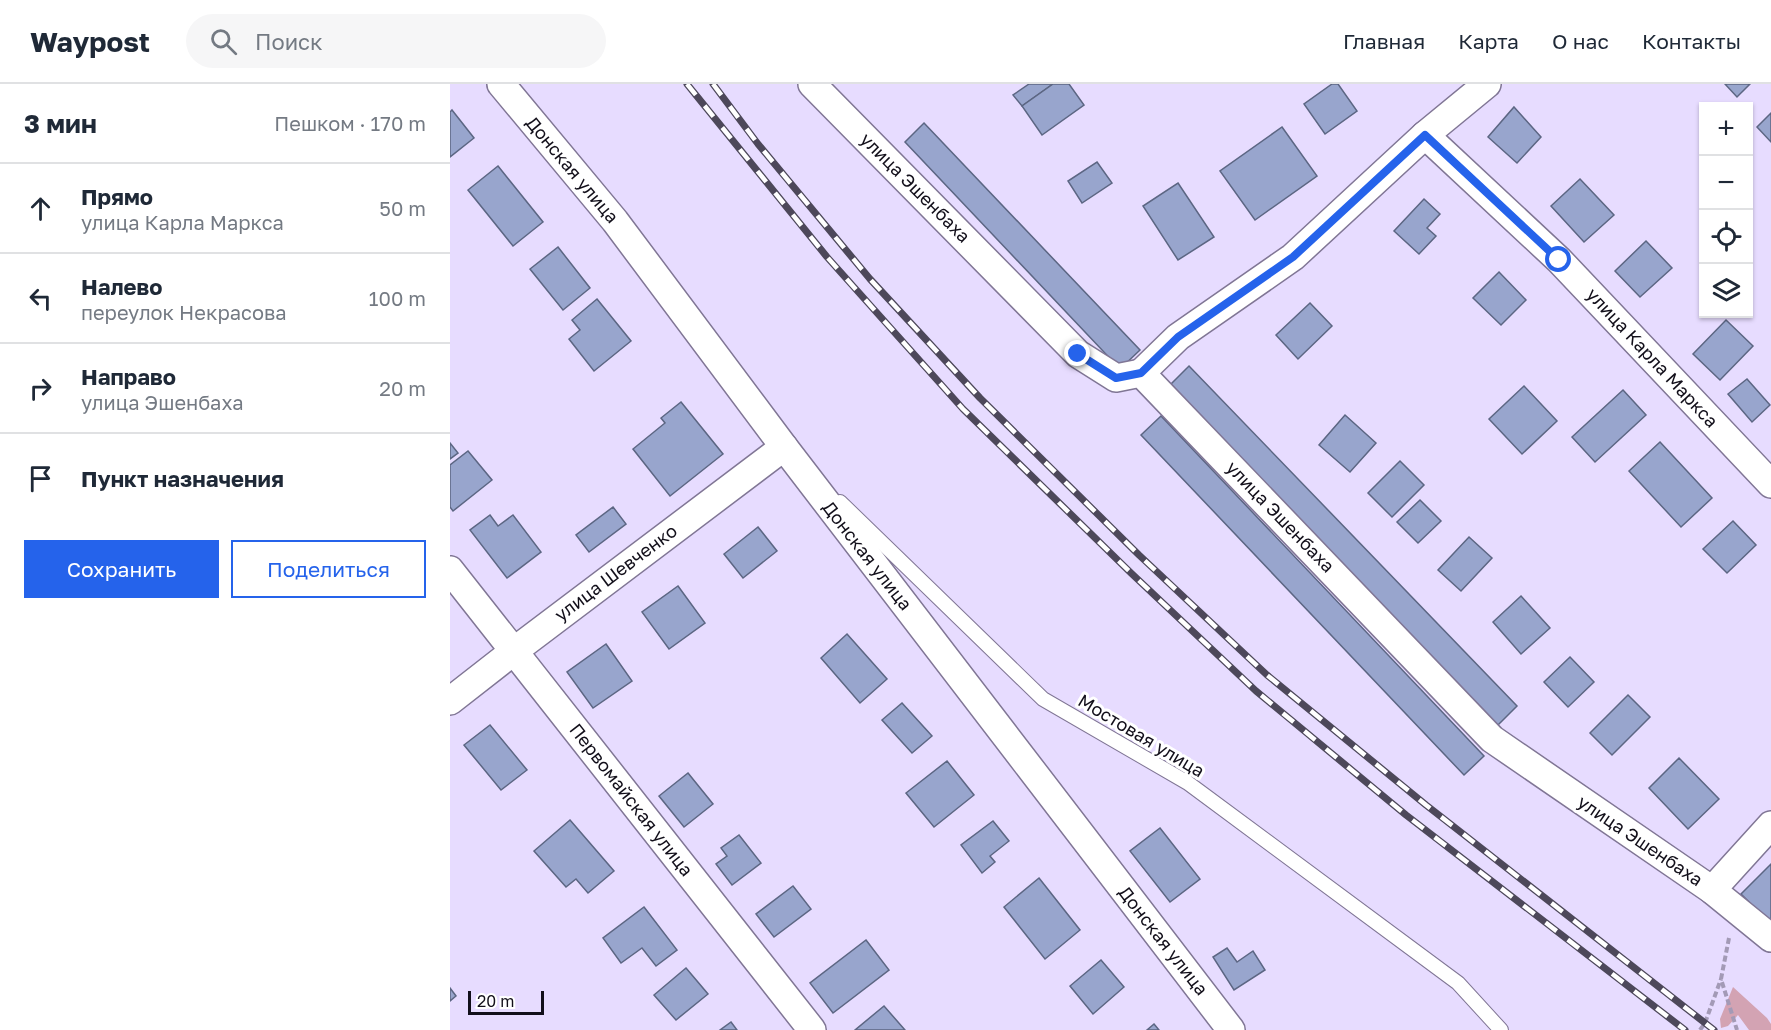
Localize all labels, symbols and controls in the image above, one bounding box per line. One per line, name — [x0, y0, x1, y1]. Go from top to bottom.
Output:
search box — [186, 14, 606, 68]
text: Waypost — [30, 25, 150, 58]
icon: search — [207, 25, 240, 58]
text: Поиск — [255, 28, 323, 55]
text: Главная — [1343, 28, 1425, 54]
text: Карта — [1458, 28, 1519, 54]
text: О нас — [1552, 28, 1609, 54]
text: Контакты — [1642, 28, 1741, 54]
map controls — [1699, 102, 1753, 318]
button: + — [1699, 102, 1753, 156]
text: 3 мин — [24, 108, 97, 139]
text: Пешком · 170 m — [274, 111, 426, 135]
street label: Донская улица — [522, 112, 624, 227]
street label: улица Эшенбаха — [856, 128, 975, 247]
button: − — [1699, 156, 1753, 210]
text: Прямо — [81, 183, 153, 210]
icon: ahead — [24, 192, 57, 225]
text: 50 m — [379, 196, 426, 220]
text: улица Карла Маркса — [81, 210, 284, 234]
button: locate — [1699, 210, 1753, 264]
route start — [1545, 246, 1571, 272]
button: layers — [1699, 264, 1753, 318]
text: Налево — [81, 273, 163, 300]
icon: left — [24, 282, 57, 315]
street label: улица Карла Маркса — [1582, 283, 1723, 432]
text: 100 m — [369, 286, 426, 310]
text: переулок Некрасова — [81, 300, 287, 324]
route end — [1064, 340, 1090, 366]
text: Направо — [81, 363, 176, 390]
icon: right — [24, 372, 57, 405]
text: 20 m — [379, 376, 426, 400]
text: улица Эшенбаха — [81, 390, 244, 414]
street label: улица Эшенбаха — [1222, 456, 1339, 577]
icon: arrive — [24, 462, 57, 495]
text: Пункт назначения — [81, 465, 284, 492]
street label: Донская улица — [818, 496, 917, 614]
street label: улица Шевченко — [550, 519, 681, 625]
button: Сохранить — [24, 540, 219, 598]
button: Поделиться — [231, 540, 426, 598]
street label: Мостовая улица — [1074, 689, 1209, 781]
street label: Первомайская улица — [565, 719, 698, 880]
street label: улица Эшенбаха — [1574, 790, 1707, 890]
street label: Донская улица — [1114, 881, 1213, 999]
scale bar — [468, 988, 544, 1016]
text: 20 m — [477, 991, 514, 1011]

